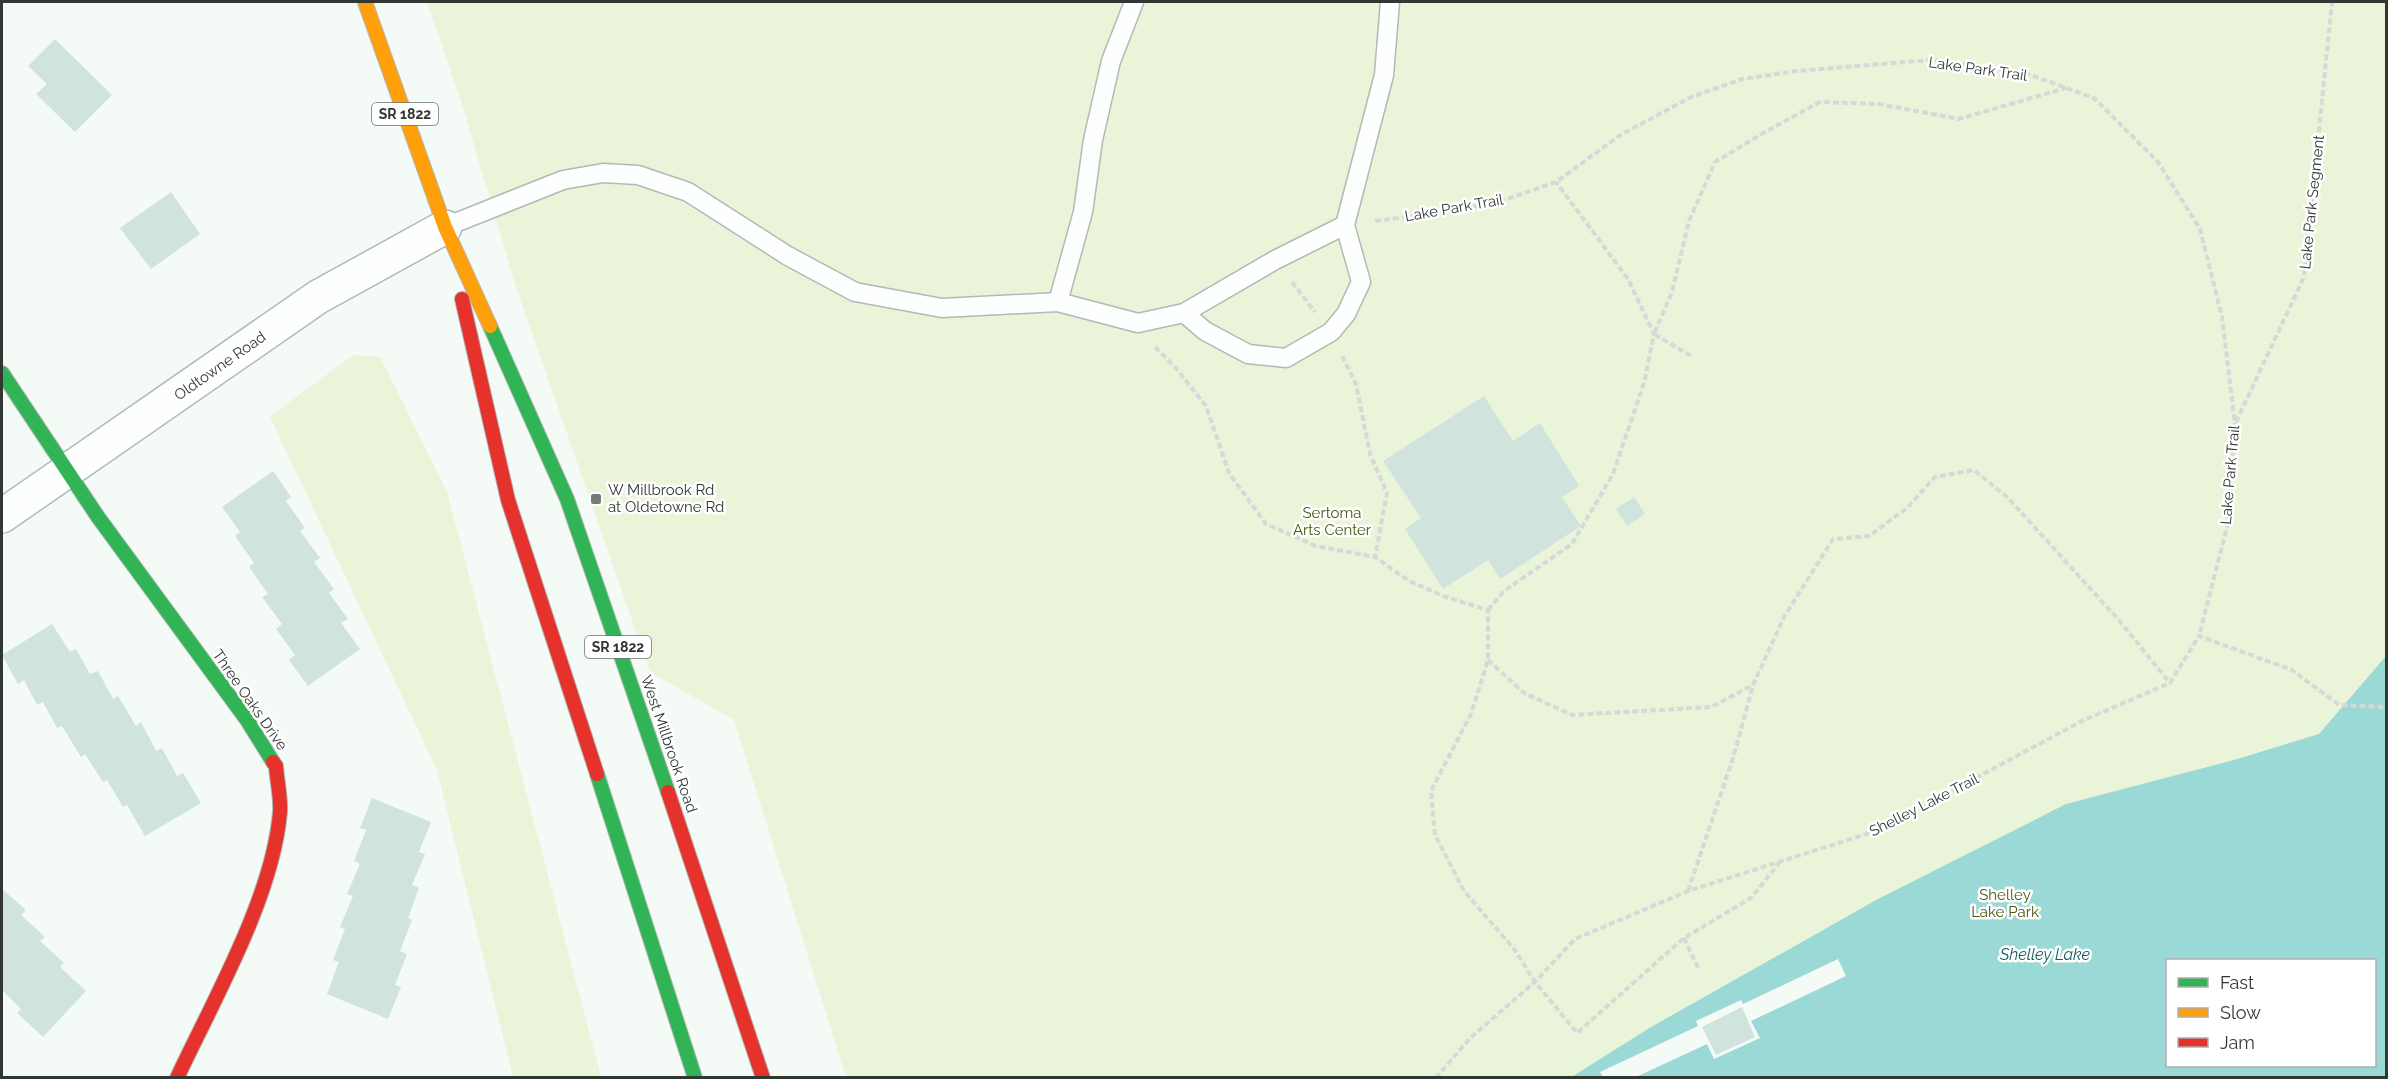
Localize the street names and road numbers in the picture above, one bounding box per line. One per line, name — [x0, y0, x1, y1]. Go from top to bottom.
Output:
street label: Lake Park Trail — [1927, 53, 2030, 85]
road number: SR 1822 — [372, 103, 438, 125]
street label: Lake Park Segment — [2296, 134, 2328, 270]
street label: Lake Park Trail — [1403, 190, 1506, 226]
street label: Oldtowne Road — [171, 328, 269, 404]
street label: Lake Park Trail — [2217, 424, 2243, 525]
road number: SR 1822 — [585, 636, 651, 658]
street label: Three Oaks Drive — [209, 646, 291, 754]
street label: West Millbrook Road — [637, 673, 701, 815]
street label: Shelley Lake Trail — [1866, 769, 1982, 840]

